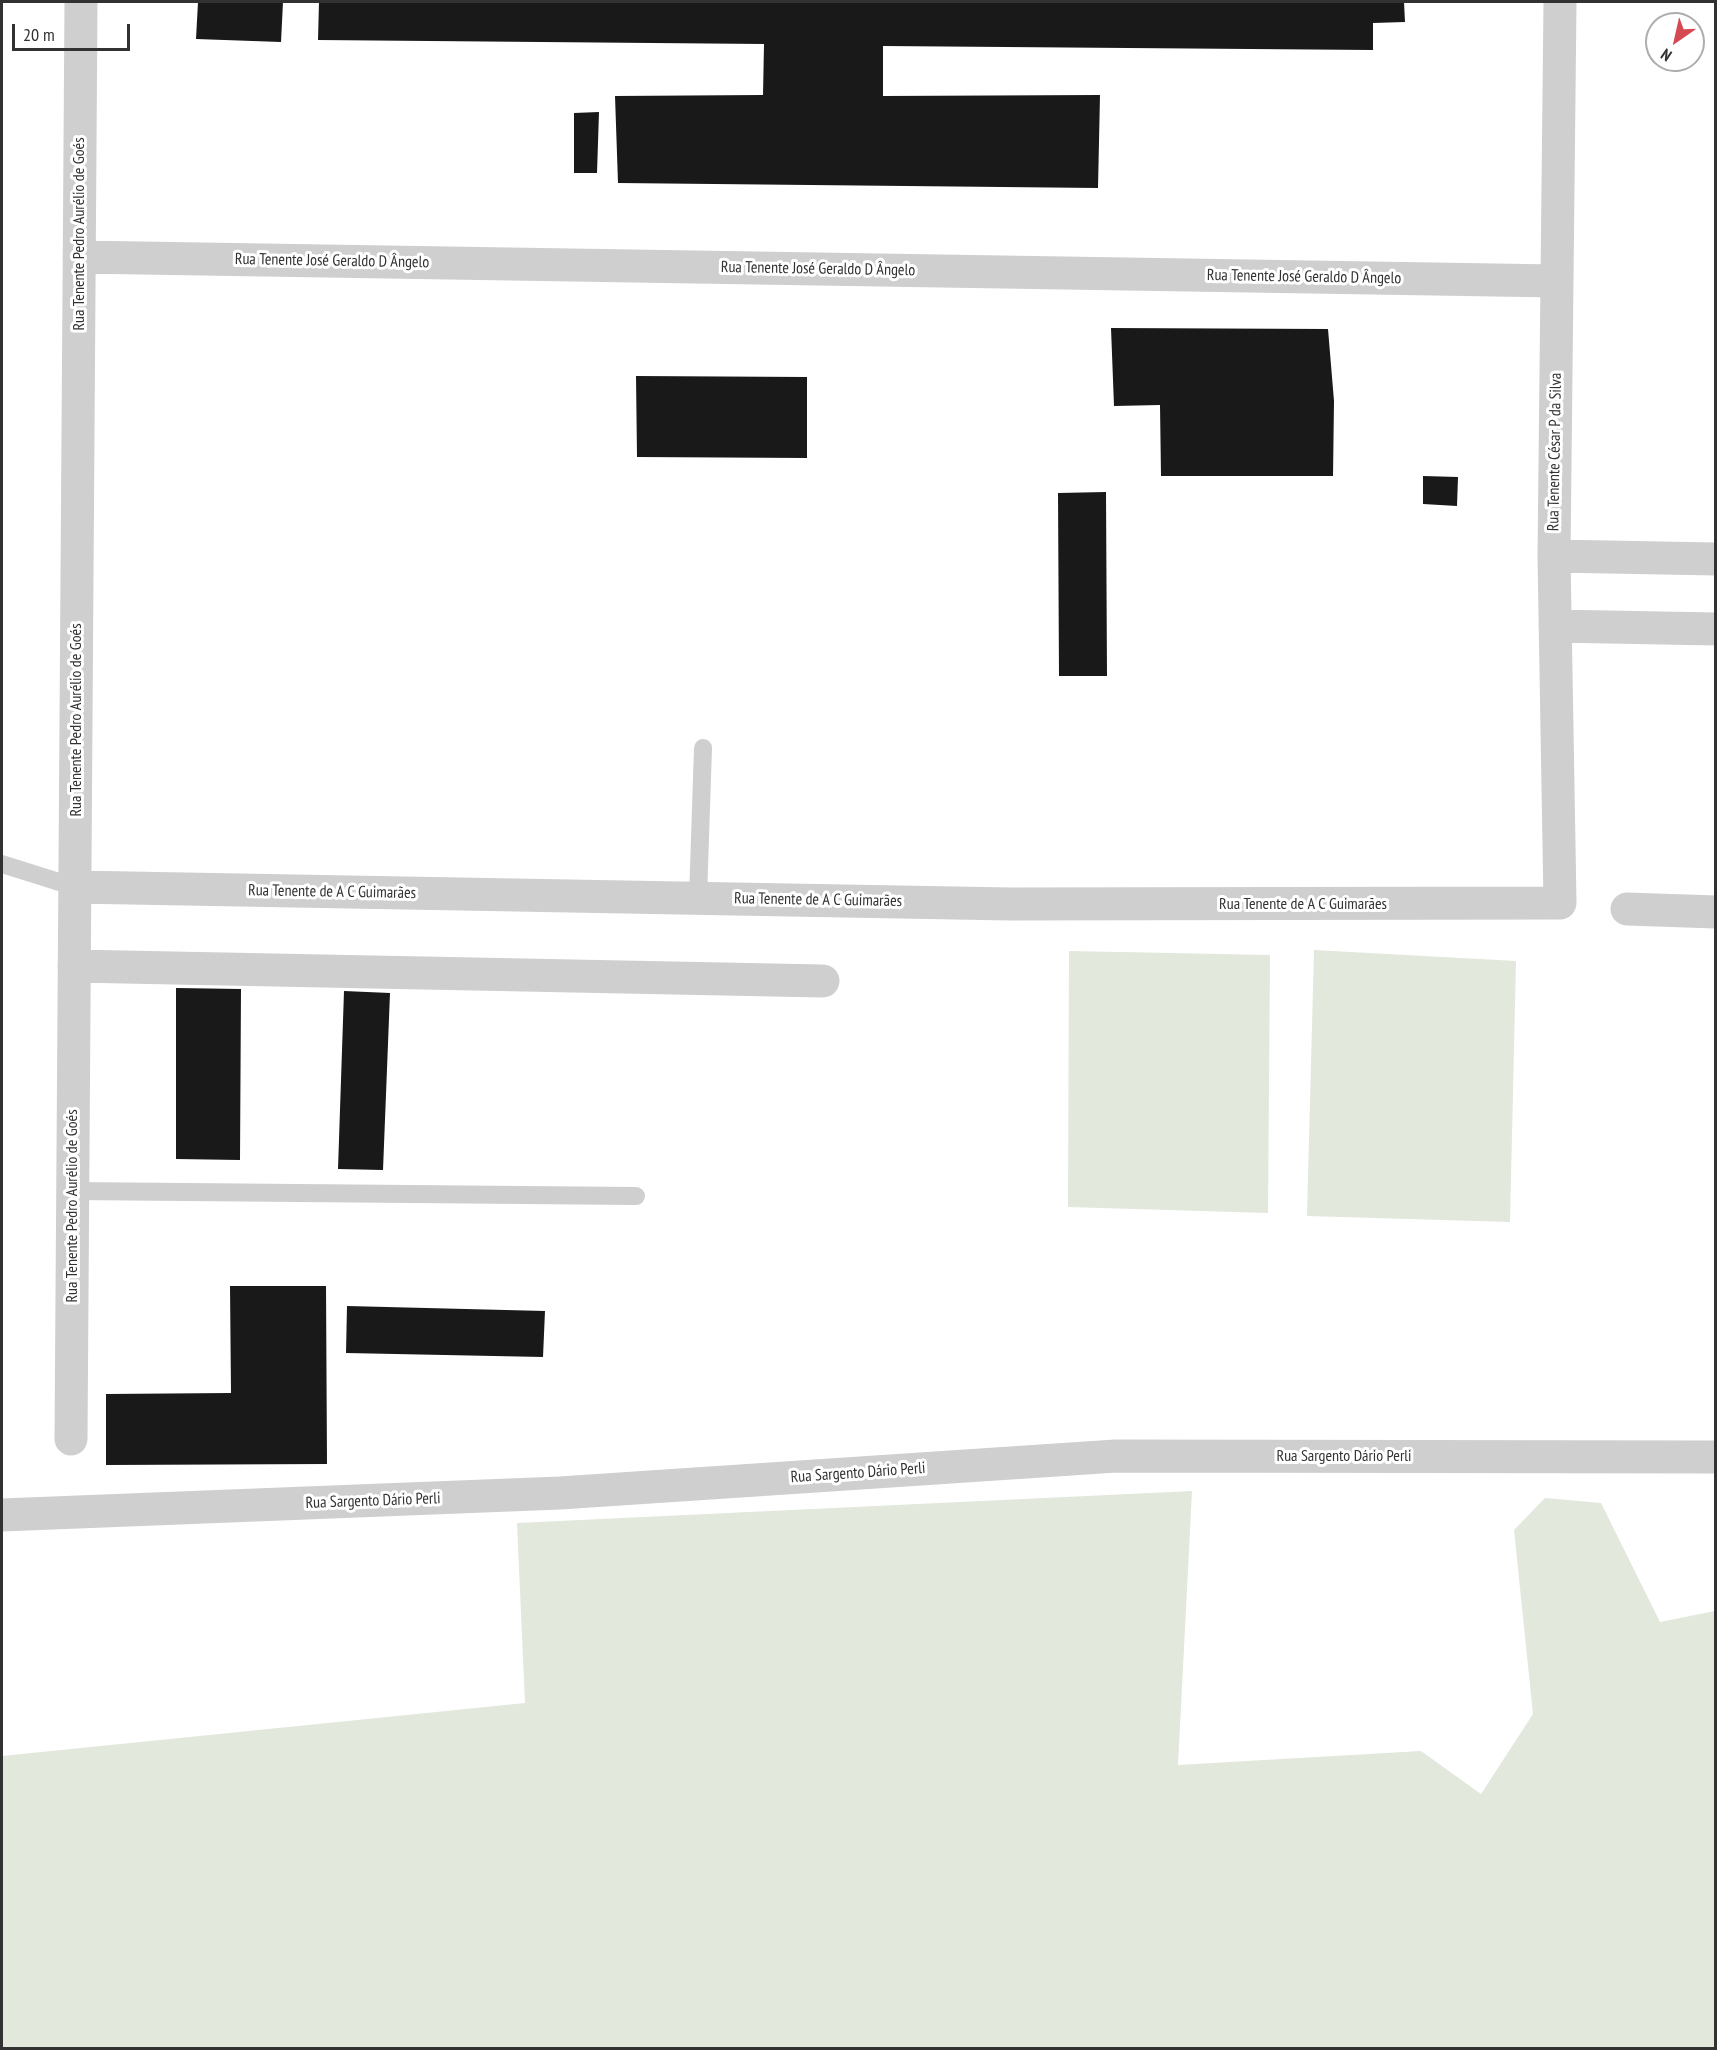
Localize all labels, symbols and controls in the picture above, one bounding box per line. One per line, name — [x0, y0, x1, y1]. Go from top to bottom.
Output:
scale bar — [15, 12, 134, 50]
north arrow — [1645, 12, 1705, 72]
text: 20 m — [23, 23, 55, 46]
text: N — [1657, 45, 1675, 66]
street label: Rua Tenente Pedro Aurélio de Goés — [69, 137, 89, 331]
street label: Rua Tenente José Geraldo D Ângelo — [235, 250, 429, 272]
street label: Rua Tenente José Geraldo D Ângelo — [721, 258, 915, 280]
street label: Rua Tenente José Geraldo D Ângelo — [1207, 266, 1401, 288]
street label: Rua Tenente César P da Silva — [1544, 373, 1566, 531]
street label: Rua Tenente Pedro Aurélio de Goés — [66, 623, 86, 817]
street label: Rua Tenente de A C Guimarães — [248, 881, 416, 903]
street label: Rua Tenente de A C Guimarães — [734, 889, 902, 911]
street label: Rua Tenente de A C Guimarães — [1219, 894, 1387, 914]
street label: Rua Tenente Pedro Aurélio de Goés — [62, 1109, 82, 1303]
street label: Rua Sargento Dário Perli — [1276, 1446, 1412, 1466]
street label: Rua Sargento Dário Perli — [790, 1459, 926, 1487]
street label: Rua Sargento Dário Perli — [305, 1489, 441, 1513]

